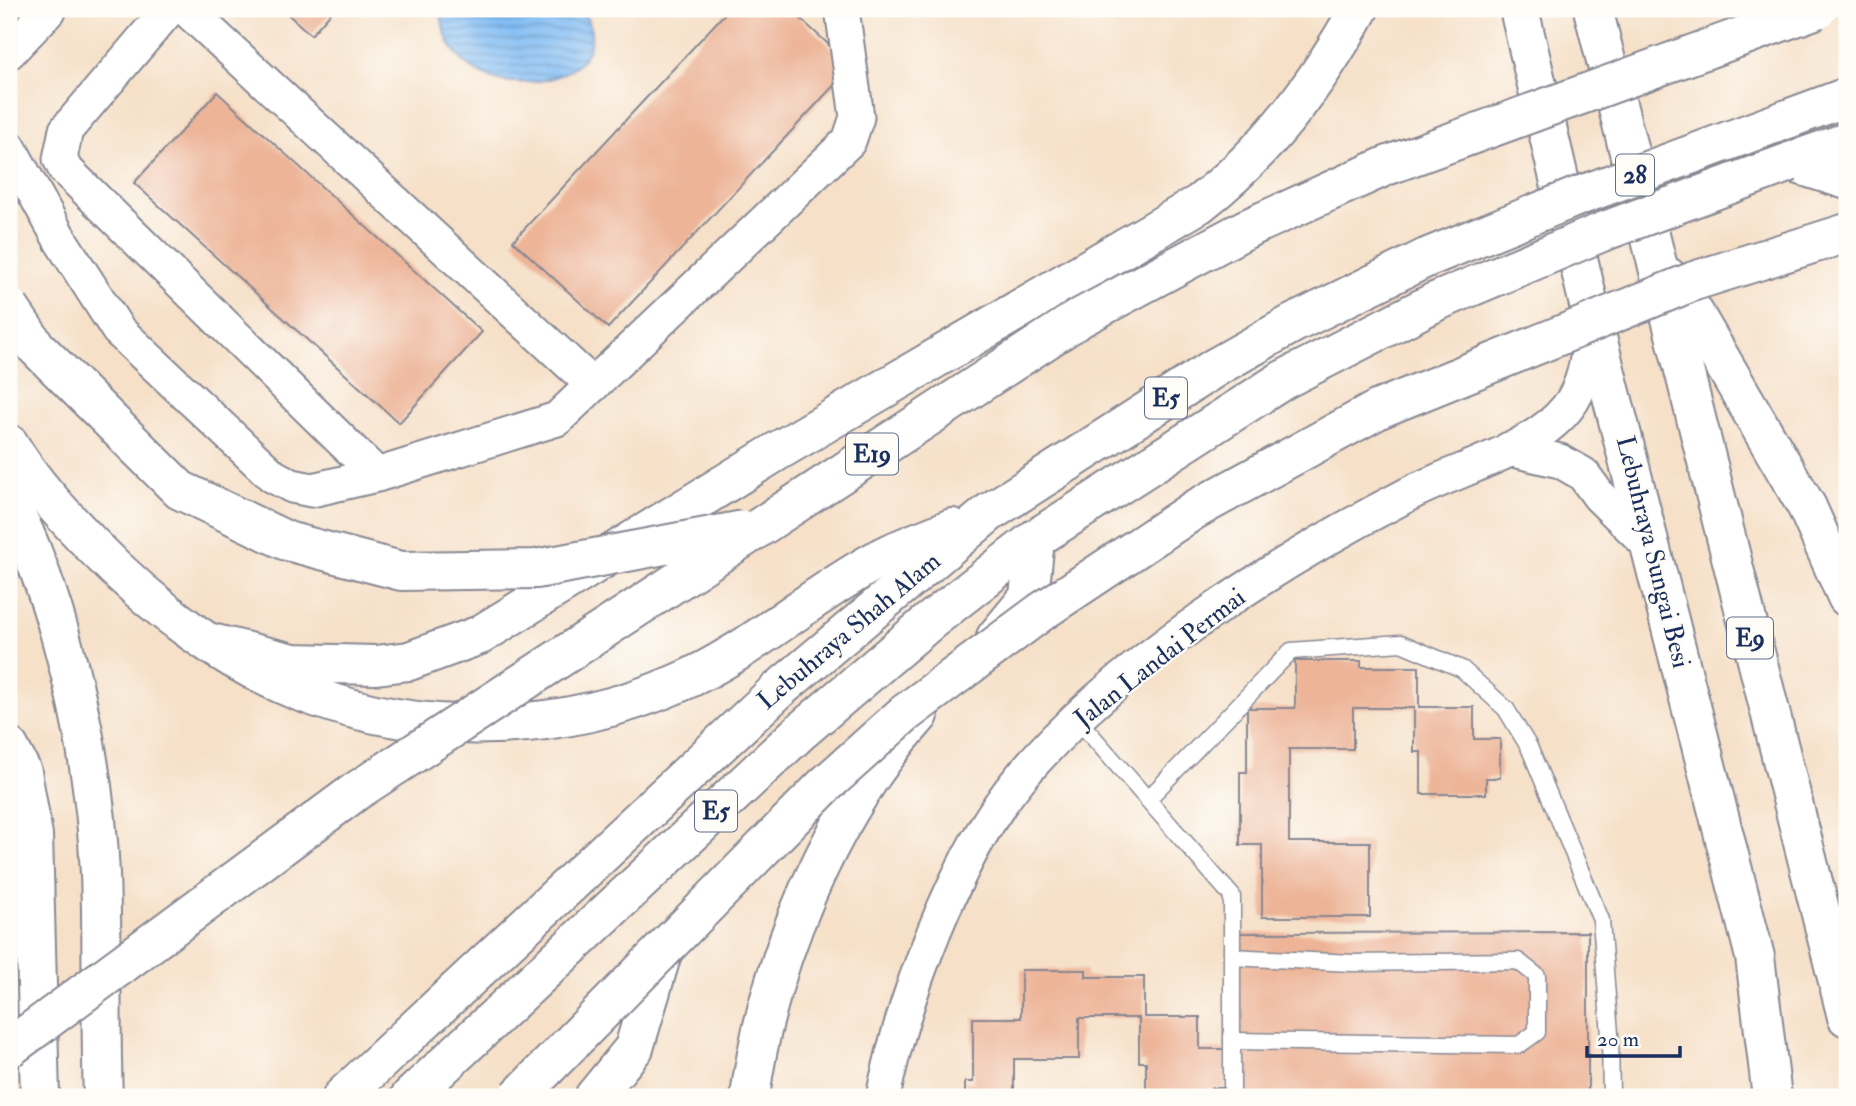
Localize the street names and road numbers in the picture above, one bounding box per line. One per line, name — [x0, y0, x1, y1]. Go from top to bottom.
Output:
road number: 28 — [1616, 154, 1654, 196]
road number: E5 — [1145, 377, 1187, 418]
street label: Lebuhraya Sungai Besi — [1609, 433, 1697, 671]
road number: E19 — [846, 434, 898, 475]
street label: Lebuhraya Shah Alam — [751, 545, 947, 717]
street label: Jalan Landai Permai — [1067, 581, 1252, 735]
road number: E9 — [1727, 618, 1773, 658]
road number: E5 — [695, 790, 737, 832]

